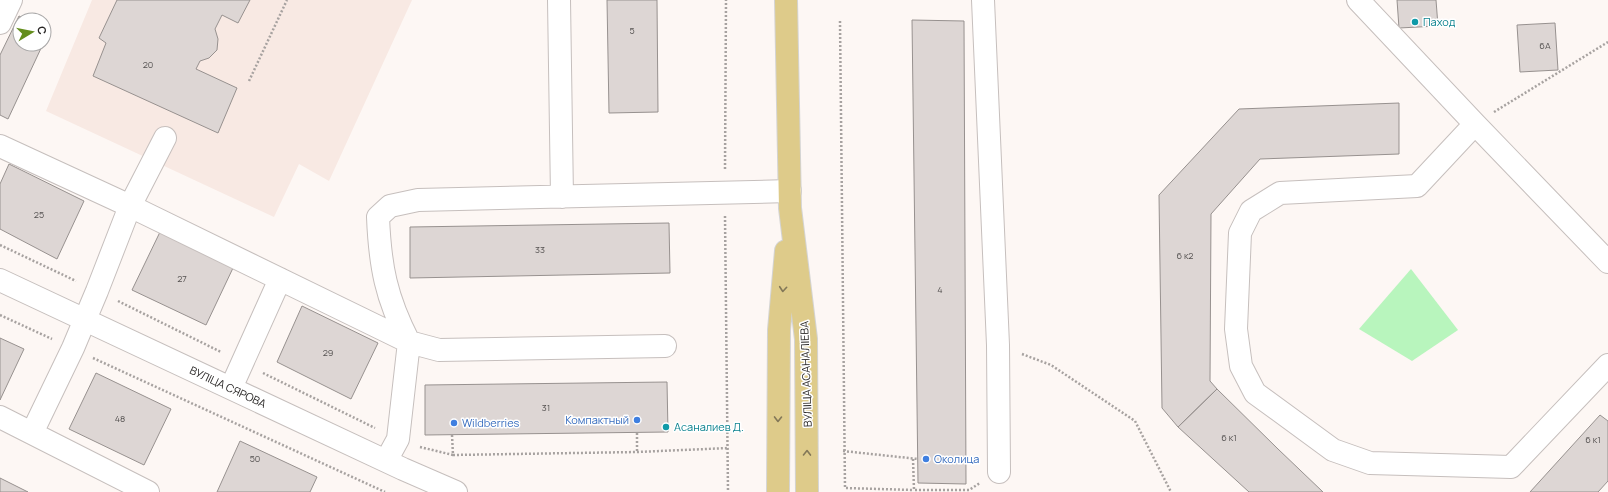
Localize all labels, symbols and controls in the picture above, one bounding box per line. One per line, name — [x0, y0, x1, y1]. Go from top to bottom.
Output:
north arrow — [12, 12, 52, 52]
place label: Паход — [1423, 14, 1456, 29]
marker: Паход — [1410, 17, 1420, 27]
house number: 5 — [629, 24, 635, 37]
text: С — [34, 25, 50, 35]
house number: 6А — [1539, 39, 1551, 52]
house number: 20 — [143, 58, 153, 71]
house number: 25 — [34, 208, 44, 221]
house number: 33 — [535, 243, 545, 256]
house number: 6 к2 — [1177, 249, 1193, 262]
house number: 27 — [177, 272, 187, 285]
house number: 4 — [937, 283, 943, 296]
one-way arrow — [779, 286, 788, 292]
street label: ВУЛІЦА АСАНАЛІЕВА — [796, 321, 815, 427]
house number: 29 — [323, 346, 333, 359]
street label: ВУЛІЦА СЯРОВА — [187, 362, 269, 411]
house number: 31 — [542, 401, 550, 414]
house number: 48 — [115, 412, 125, 425]
place label: Компактный — [565, 412, 629, 427]
place label: Wildberries — [462, 415, 520, 430]
marker: Компактный — [632, 415, 642, 425]
one-way arrow — [774, 416, 783, 422]
marker: Wildberries — [449, 418, 459, 428]
place label: Асаналиев Д. — [674, 419, 744, 434]
marker: Асаналиев Д. — [661, 422, 671, 432]
house number: 6 к1 — [1221, 431, 1237, 444]
house number: 6 к1 — [1585, 433, 1601, 446]
one-way arrow — [803, 450, 812, 456]
place label: Околица — [934, 451, 979, 466]
house number: 50 — [250, 452, 260, 465]
marker: Околица — [921, 454, 931, 464]

